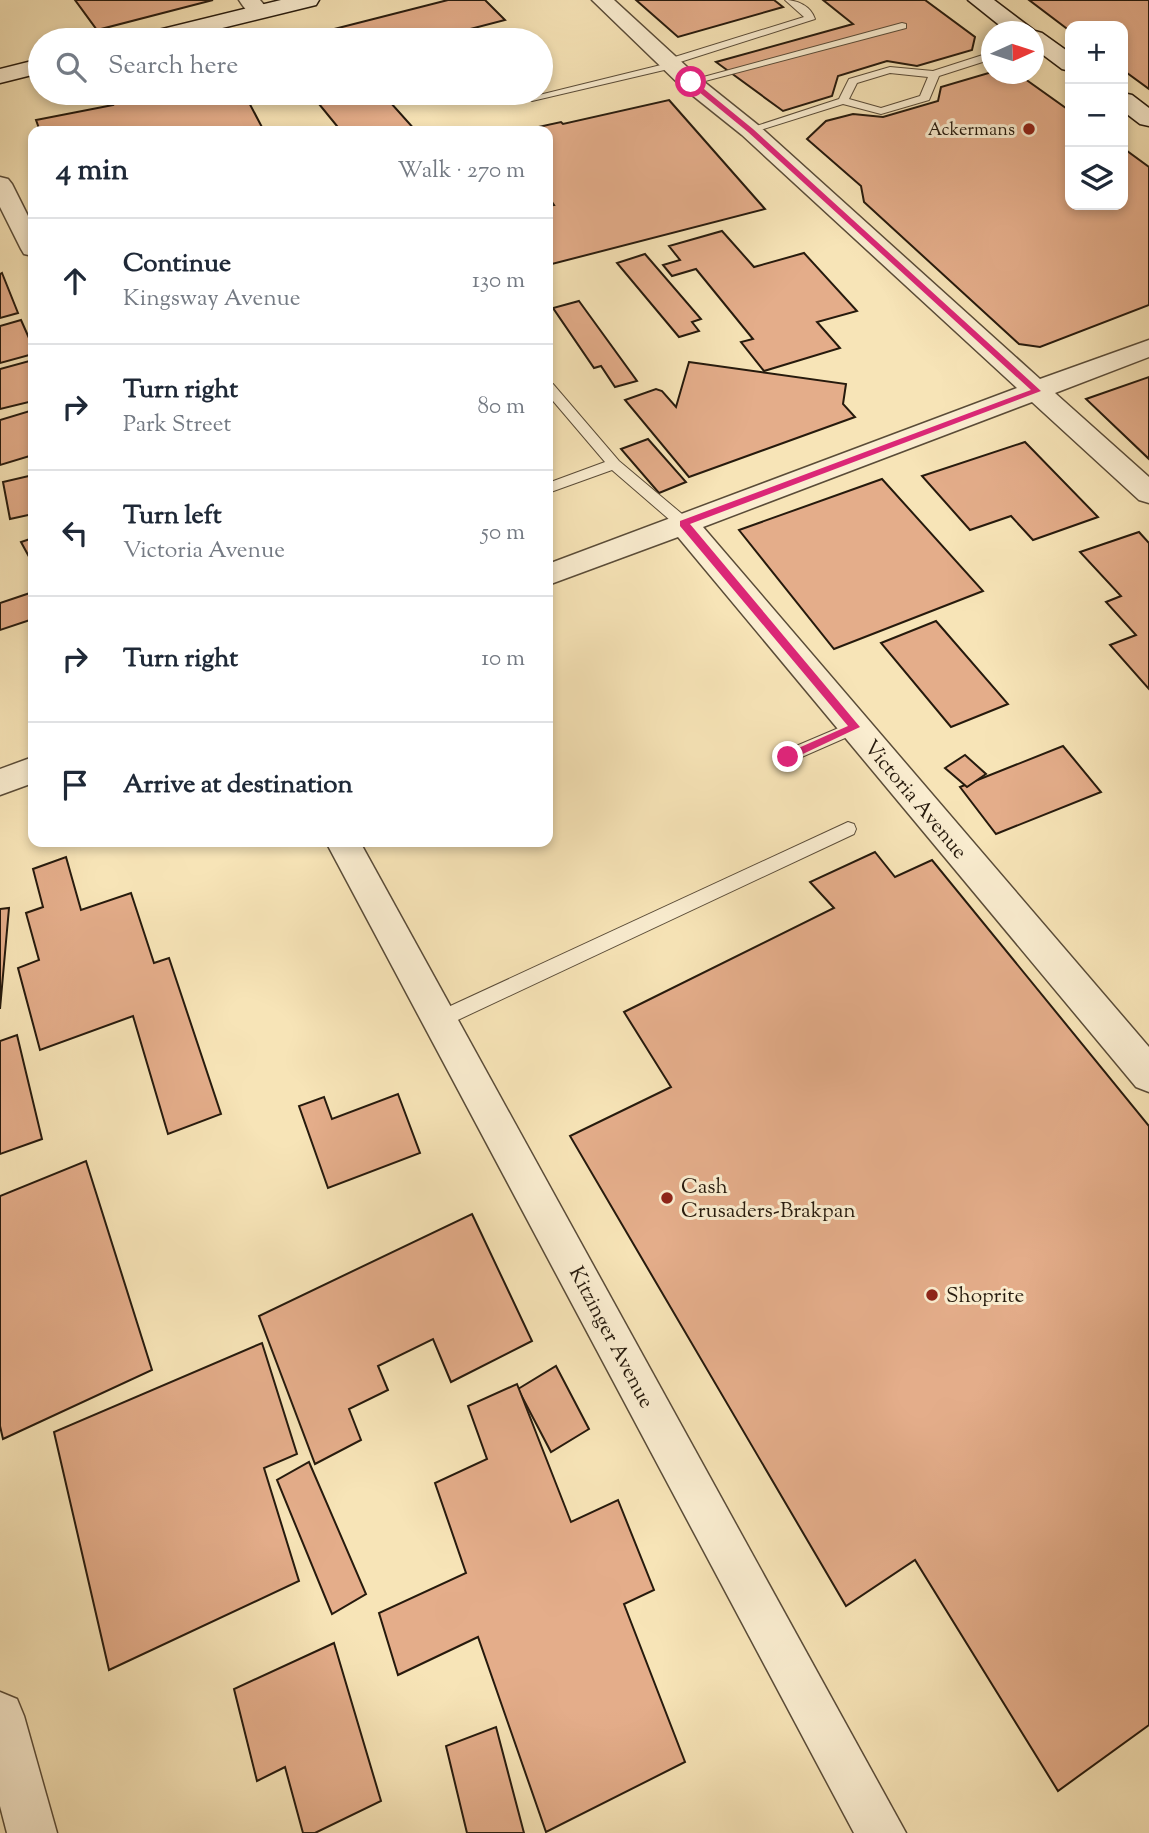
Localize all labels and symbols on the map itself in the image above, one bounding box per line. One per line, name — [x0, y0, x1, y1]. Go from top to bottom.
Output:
north arrow — [981, 21, 1044, 84]
route start — [675, 66, 706, 97]
place label: Ackermans — [928, 118, 1015, 144]
marker: Ackermans — [1021, 121, 1037, 137]
street label: Victoria Avenue — [855, 734, 973, 867]
route end — [772, 741, 803, 772]
place label: Cash Crusaders-Brakpan — [681, 1173, 856, 1227]
marker: Cash Crusaders-Brakpan — [659, 1190, 675, 1206]
street label: Kitzinger Avenue — [560, 1262, 660, 1414]
place label: Shoprite — [946, 1282, 1024, 1312]
marker: Shoprite — [924, 1287, 940, 1303]

